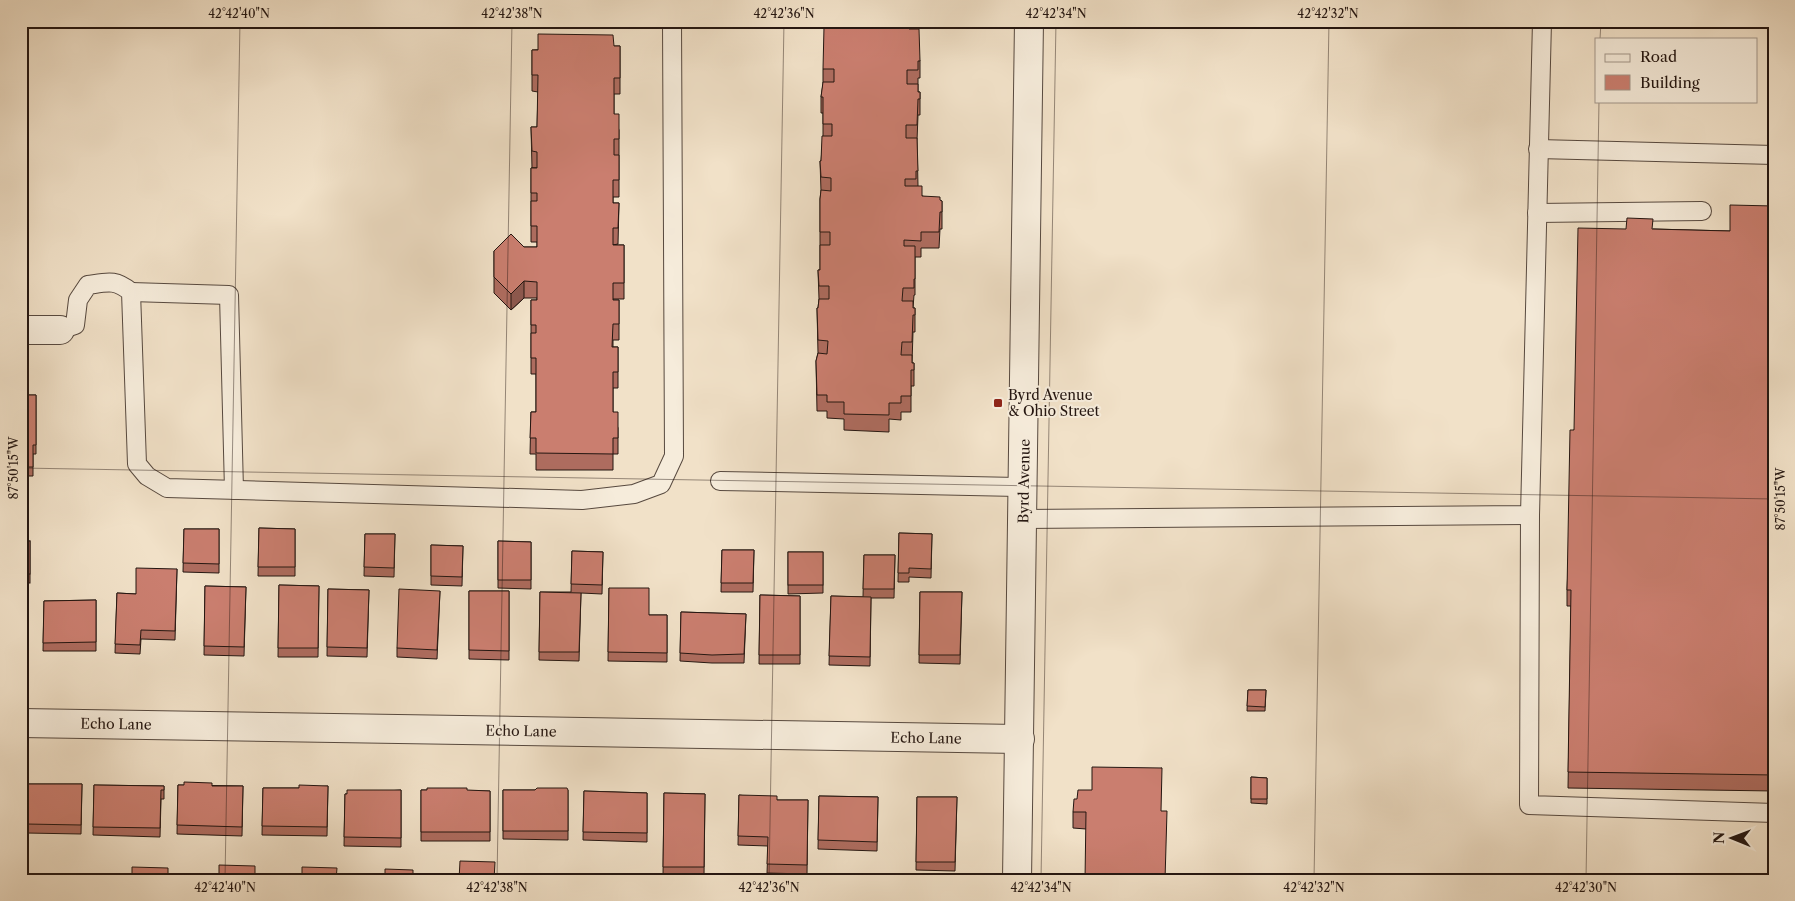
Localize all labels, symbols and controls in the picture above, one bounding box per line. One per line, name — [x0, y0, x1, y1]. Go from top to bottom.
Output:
text: 42°42'40"N — [208, 6, 270, 21]
text: 42°42'38"N — [481, 6, 543, 21]
text: 42°42'36"N — [753, 6, 815, 21]
text: 42°42'34"N — [1025, 6, 1087, 21]
text: 42°42'32"N — [1297, 6, 1359, 21]
legend — [1595, 38, 1758, 102]
text: Road — [1640, 47, 1677, 66]
text: Building — [1640, 73, 1700, 92]
place label: Byrd Avenue & Ohio Street — [1008, 386, 1100, 420]
marker: Byrd Avenue & Ohio Street — [992, 397, 1004, 409]
text: 87°50'15"W — [6, 436, 21, 499]
street label: Byrd Avenue — [1014, 438, 1034, 523]
text: 87°50'15"W — [1773, 467, 1788, 530]
street label: Echo Lane — [80, 714, 152, 734]
street label: Echo Lane — [485, 721, 557, 741]
street label: Echo Lane — [890, 728, 962, 748]
north arrow — [1708, 814, 1758, 864]
text: N — [1710, 832, 1728, 844]
text: 42°42'40"N — [194, 880, 256, 895]
text: 42°42'38"N — [466, 880, 528, 895]
text: 42°42'36"N — [738, 880, 800, 895]
text: 42°42'34"N — [1010, 880, 1072, 895]
text: 42°42'32"N — [1283, 880, 1345, 895]
text: 42°42'30"N — [1555, 880, 1617, 895]

